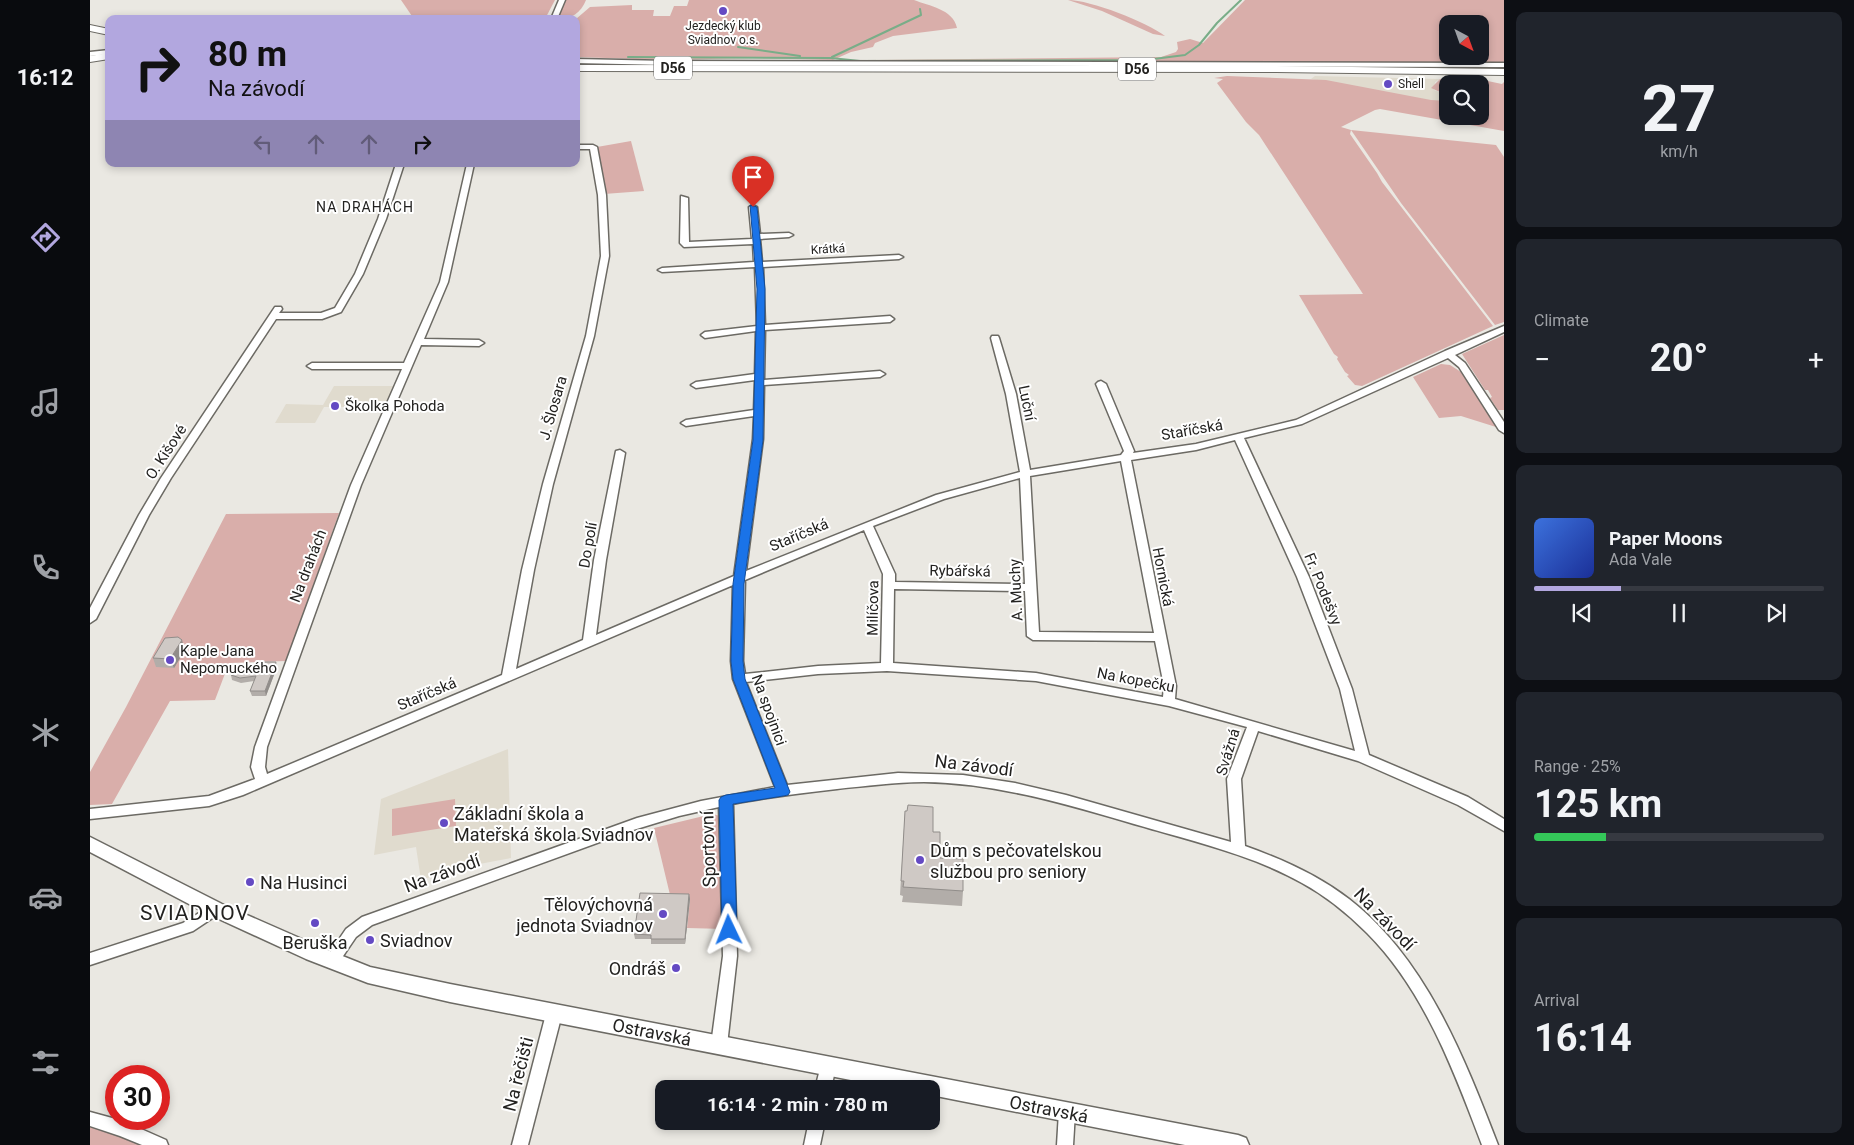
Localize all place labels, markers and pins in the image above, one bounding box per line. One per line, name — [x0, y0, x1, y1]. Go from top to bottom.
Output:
marker: Jezdecký klub Sviadnov o.s. — [717, 5, 729, 17]
place label: Jezdecký klub Sviadnov o.s. — [685, 19, 761, 47]
place label: Shell — [1398, 77, 1424, 91]
marker: Shell — [1382, 78, 1394, 90]
pin — [732, 156, 774, 207]
place label: Školka Pohoda — [345, 397, 445, 415]
marker: Školka Pohoda — [329, 400, 341, 412]
place label: Kaple Jana Nepomuckého — [180, 642, 277, 677]
marker: Kaple Jana Nepomuckého — [164, 654, 176, 666]
place label: Základní škola a Mateřská škola Sviadnov — [454, 803, 654, 845]
marker: Základní škola a Mateřská škola Sviadnov — [438, 817, 450, 829]
place label: Dům s pečovatelskou službou pro seniory — [930, 840, 1102, 882]
marker: Dům s pečovatelskou službou pro seniory — [914, 854, 926, 866]
place label: Na Husinci — [260, 872, 347, 893]
marker: Na Husinci — [244, 876, 256, 888]
place label: Tělovýchovná jednota Sviadnov — [515, 894, 653, 936]
marker: Tělovýchovná jednota Sviadnov — [657, 908, 669, 920]
marker: Beruška — [309, 917, 321, 929]
place label: Sviadnov — [380, 930, 453, 951]
place label: Beruška — [283, 932, 348, 953]
marker: Sviadnov — [364, 934, 376, 946]
place label: Ondráš — [609, 958, 666, 979]
marker: Ondráš — [670, 962, 682, 974]

